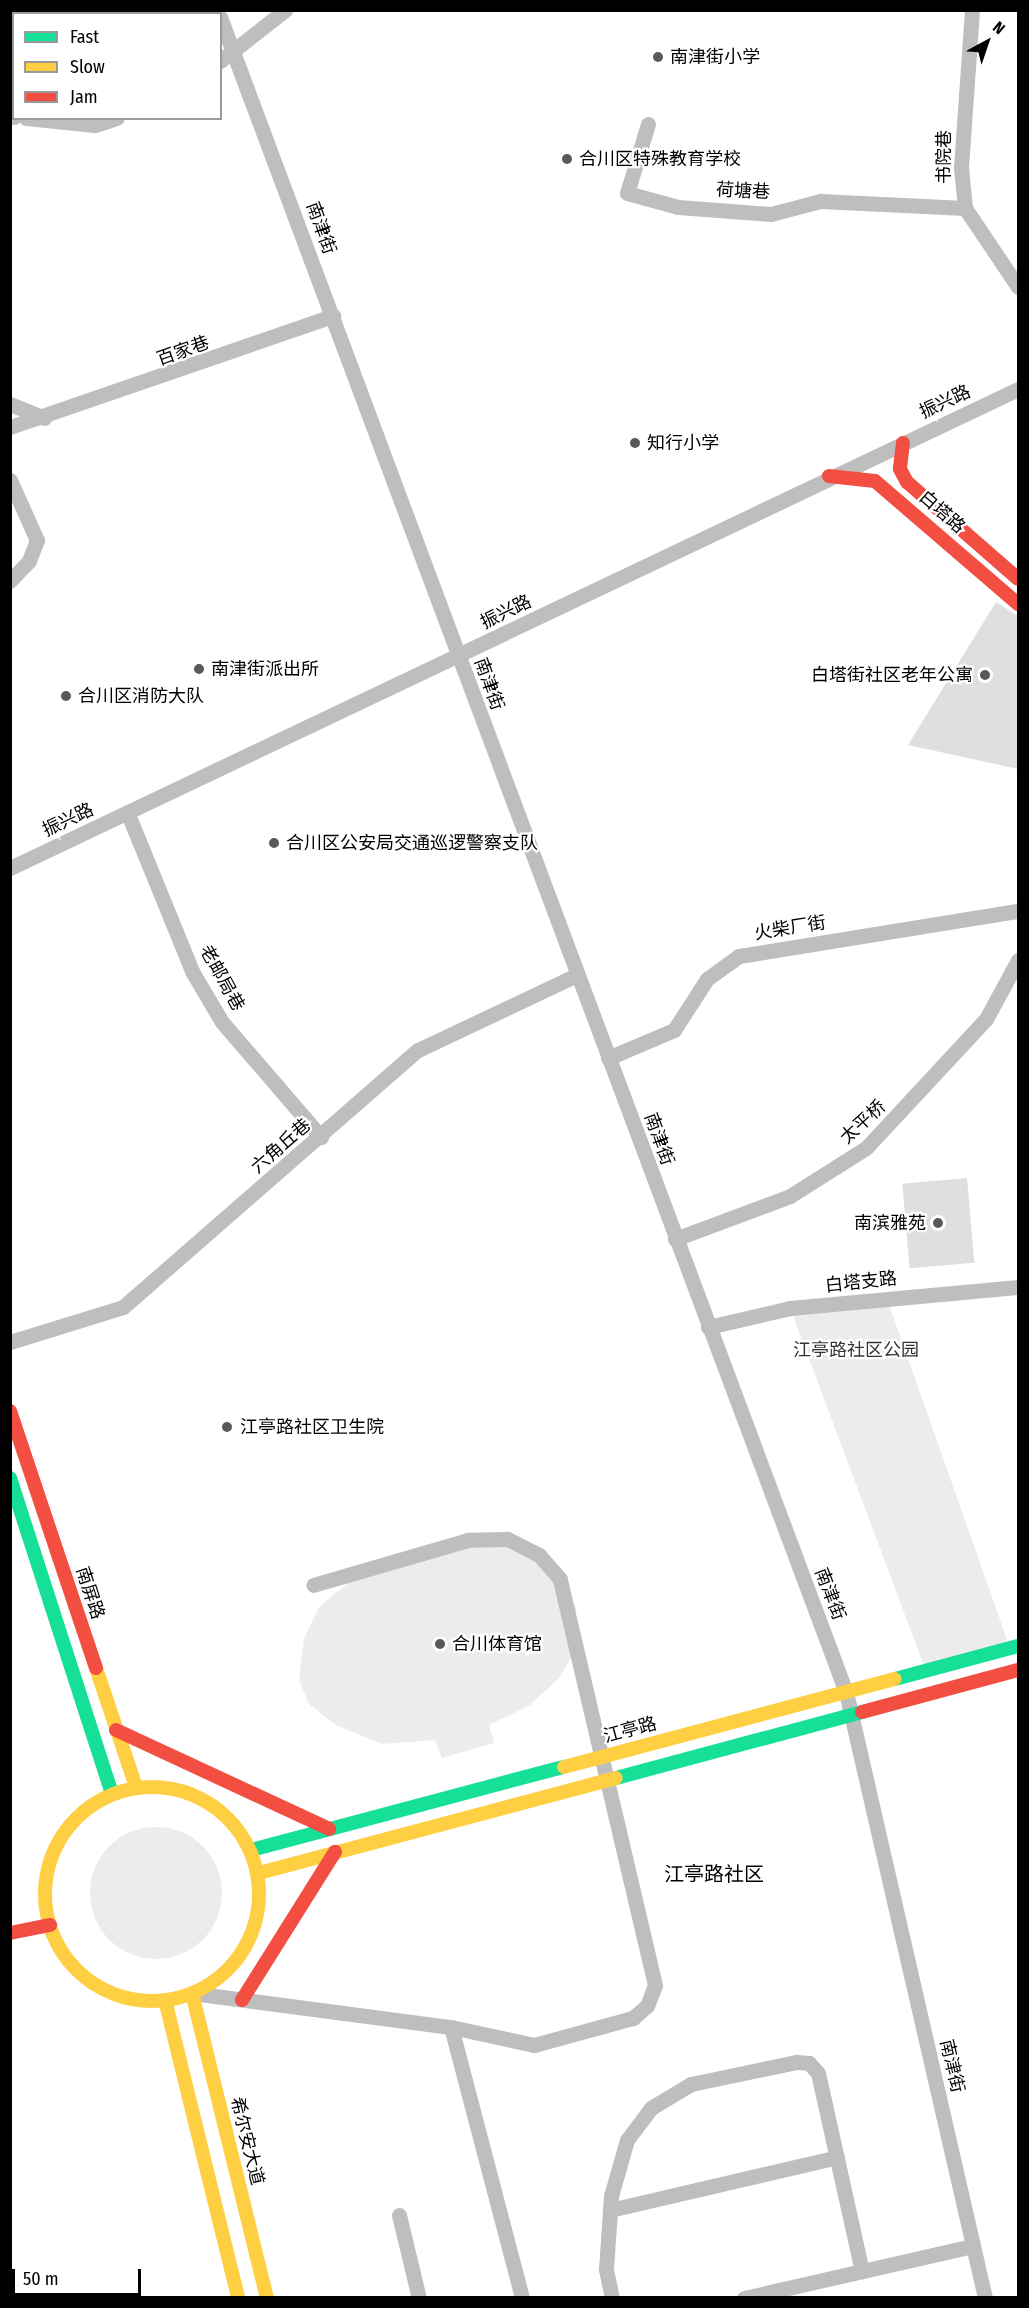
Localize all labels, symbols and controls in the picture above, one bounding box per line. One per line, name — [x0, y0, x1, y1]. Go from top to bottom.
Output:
legend — [12, 12, 222, 120]
north arrow — [957, 12, 1017, 72]
text: N — [989, 17, 1009, 38]
text: Fast — [70, 26, 99, 48]
place label: 南津街小学 — [670, 46, 760, 68]
marker: 南津街小学 — [651, 50, 665, 64]
text: Slow — [70, 56, 105, 78]
text: Jam — [70, 86, 98, 108]
street label: 书院巷 — [933, 130, 955, 184]
place label: 合川区特殊教育学校 — [579, 148, 741, 170]
marker: 合川区特殊教育学校 — [560, 152, 574, 166]
street label: 荷塘巷 — [715, 179, 771, 203]
street label: 南津街 — [302, 199, 340, 257]
street label: 百家巷 — [154, 332, 212, 370]
street label: 振兴路 — [916, 381, 974, 423]
place label: 知行小学 — [647, 432, 719, 454]
marker: 知行小学 — [628, 436, 642, 450]
street label: 白塔路 — [915, 486, 969, 538]
street label: 振兴路 — [477, 590, 535, 634]
street label: 南津街 — [470, 655, 508, 713]
place label: 南津街派出所 — [211, 658, 319, 680]
marker: 南津街派出所 — [192, 662, 206, 676]
place label: 白塔街社区老年公寓 — [811, 664, 973, 686]
marker: 白塔街社区老年公寓 — [978, 668, 992, 682]
place label: 合川区消防大队 — [78, 685, 204, 707]
marker: 合川区消防大队 — [59, 689, 73, 703]
street label: 振兴路 — [39, 799, 97, 841]
place label: 合川区公安局交通巡逻警察支队 — [286, 832, 538, 854]
marker: 合川区公安局交通巡逻警察支队 — [267, 836, 281, 850]
street label: 火柴厂街 — [753, 912, 827, 944]
street label: 老邮局巷 — [195, 941, 249, 1015]
street label: 太平桥 — [836, 1096, 890, 1148]
street label: 南津街 — [640, 1110, 678, 1168]
street label: 六角丘巷 — [247, 1114, 315, 1178]
place label: 南滨雅苑 — [854, 1212, 926, 1234]
marker: 南滨雅苑 — [931, 1216, 945, 1230]
street label: 白塔支路 — [824, 1267, 898, 1297]
park label: 江亭路社区公园 — [793, 1339, 919, 1361]
place label: 江亭路社区卫生院 — [240, 1416, 384, 1438]
marker: 江亭路社区卫生院 — [218, 1418, 236, 1436]
street label: 南屏路 — [71, 1564, 109, 1622]
street label: 南津街 — [810, 1565, 850, 1623]
place label: 合川体育馆 — [452, 1633, 542, 1655]
marker: 合川体育馆 — [433, 1637, 447, 1651]
street label: 江亭路 — [601, 1713, 659, 1747]
district label: 江亭路社区 — [664, 1862, 764, 1886]
street label: 南津街 — [935, 2037, 969, 2095]
street label: 希尔安大道 — [226, 2095, 268, 2187]
scale bar — [15, 2257, 144, 2295]
text: 50 m — [23, 2268, 59, 2290]

